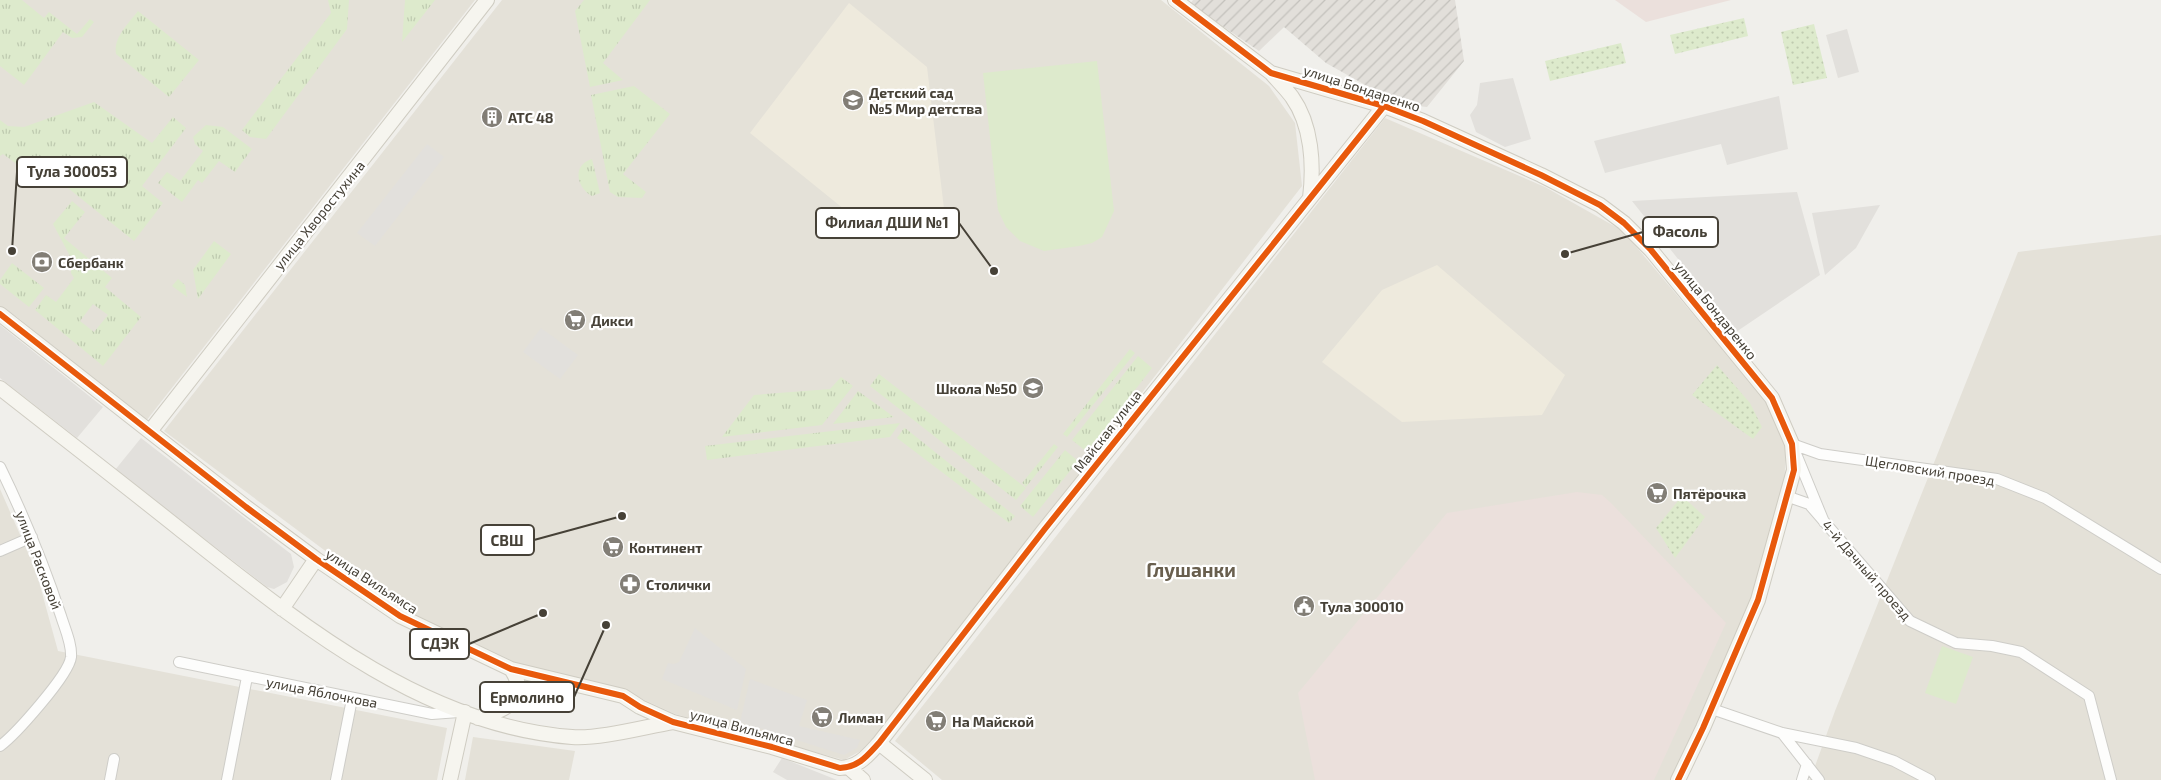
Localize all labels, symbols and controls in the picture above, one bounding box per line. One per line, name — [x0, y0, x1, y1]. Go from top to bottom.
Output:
street label: улица Бондаренко — [1301, 61, 1423, 115]
place label: Детский сад №5 Мир детства — [869, 84, 982, 117]
school or university icon: Детский сад №5 Мир детства — [841, 88, 865, 112]
building icon: АТС 48 — [480, 105, 504, 129]
place label: АТС 48 — [508, 109, 554, 126]
callout: Тула 300053 — [17, 157, 127, 187]
street label: улица Хворостухина — [270, 157, 368, 273]
text: Тула 300053 — [27, 162, 117, 180]
callout: Филиал ДШИ №1 — [816, 208, 959, 238]
text: Филиал ДШИ №1 — [825, 213, 949, 231]
callout: Фасоль — [1643, 217, 1718, 247]
text: Фасоль — [1653, 222, 1707, 240]
bank icon: Сбербанк — [30, 250, 54, 274]
place label: Сбербанк — [58, 254, 124, 271]
street label: улица Бондаренко — [1671, 257, 1761, 363]
supermarket icon: Дикси — [563, 308, 587, 332]
place label: Дикси — [591, 312, 633, 329]
school or university icon: Школа №50 — [1021, 376, 1045, 400]
place label: Школа №50 — [936, 380, 1017, 397]
street label: Майская улица — [1069, 386, 1145, 476]
street label: Щегловский проезд — [1864, 451, 1996, 489]
supermarket icon: Пятёрочка — [1645, 481, 1669, 505]
place label: Пятёрочка — [1673, 485, 1746, 502]
street label: улица Расковой — [12, 508, 66, 612]
street label: 4-й Дачный проезд — [1819, 516, 1915, 624]
callout: СВШ — [481, 525, 534, 555]
text: СВШ — [490, 531, 524, 549]
supermarket icon: Континент — [601, 535, 625, 559]
place label: Континент — [629, 539, 702, 556]
street label: улица Вильямса — [323, 545, 421, 617]
district label: Глушанки — [1146, 558, 1236, 581]
pharmacy icon: Столички — [618, 572, 642, 596]
place label: Столички — [646, 576, 711, 593]
public building icon: Тула 300010 — [1292, 594, 1316, 618]
place label: Тула 300010 — [1320, 598, 1404, 615]
callout: СДЭК — [410, 629, 469, 659]
text: СДЭК — [421, 634, 460, 652]
street label: улица Яблочкова — [265, 673, 379, 711]
callout: Ермолино — [480, 682, 574, 712]
text: Ермолино — [490, 688, 564, 706]
street label: улица Вильямса — [688, 705, 796, 749]
supermarket icon: Лиман — [810, 705, 834, 729]
place label: Лиман — [838, 709, 884, 726]
supermarket icon: На Майской — [924, 709, 948, 733]
place label: На Майской — [952, 713, 1034, 730]

